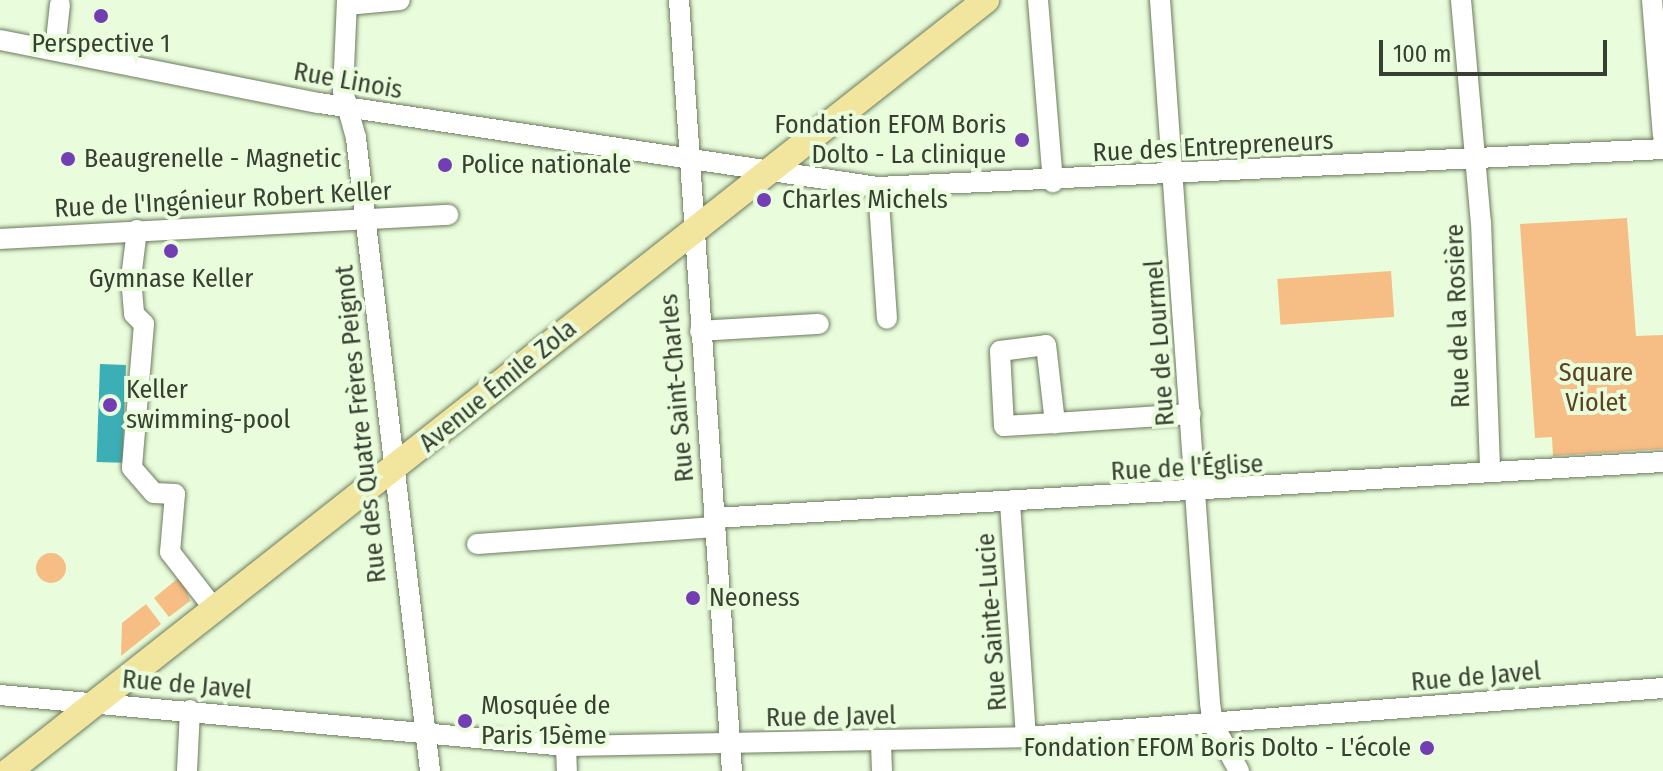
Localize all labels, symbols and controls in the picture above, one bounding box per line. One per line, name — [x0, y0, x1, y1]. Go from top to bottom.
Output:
marker: Perspective 1 — [92, 7, 110, 25]
scale bar — [1383, 24, 1611, 74]
place label: Perspective 1 — [32, 28, 170, 60]
text: 100 m — [1393, 40, 1451, 68]
street label: Rue Linois — [291, 56, 405, 106]
place label: Fondation EFOM Boris Dolto - La clinique — [774, 109, 1006, 170]
street label: Rue des Entrepreneurs — [1092, 125, 1334, 169]
marker: Fondation EFOM Boris Dolto - La clinique — [1013, 131, 1031, 149]
place label: Beaugrenelle - Magnetic — [84, 143, 341, 175]
place label: Police nationale — [461, 149, 631, 181]
marker: Beaugrenelle - Magnetic — [59, 150, 77, 168]
marker: Police nationale — [436, 156, 454, 174]
street label: Rue de l'Ingénieur Robert Keller — [53, 176, 393, 224]
place label: Charles Michels — [782, 184, 948, 216]
marker: Charles Michels — [753, 189, 775, 211]
street label: Rue de la Rosière — [1439, 223, 1477, 409]
marker: Gymnase Keller — [162, 242, 180, 260]
street label: Rue de Lourmel — [1139, 259, 1181, 427]
place label: Gymnase Keller — [89, 263, 253, 295]
street label: Rue des Quatre Frères Peignot — [329, 263, 393, 585]
street label: Rue Saint-Charles — [653, 293, 701, 483]
street label: Avenue Émile Zola — [413, 313, 583, 459]
park label: Square Violet — [1559, 357, 1633, 418]
place label: Keller swimming-pool — [126, 374, 290, 436]
marker: Keller swimming-pool — [101, 396, 119, 414]
street label: Rue de l'Église — [1110, 448, 1264, 488]
street label: Rue Sainte-Lucie — [970, 532, 1014, 712]
place label: Neoness — [709, 582, 800, 614]
marker: Neoness — [684, 589, 702, 607]
street label: Rue de Javel — [1410, 656, 1542, 698]
street label: Rue de Javel — [121, 664, 253, 706]
place label: Mosquée de Paris 15ème — [481, 690, 610, 752]
street label: Rue de Javel — [766, 700, 896, 734]
marker: Mosquée de Paris 15ème — [456, 712, 474, 730]
place label: Fondation EFOM Boris Dolto - L'école — [1023, 732, 1411, 764]
marker: Fondation EFOM Boris Dolto - L'école — [1418, 739, 1436, 757]

